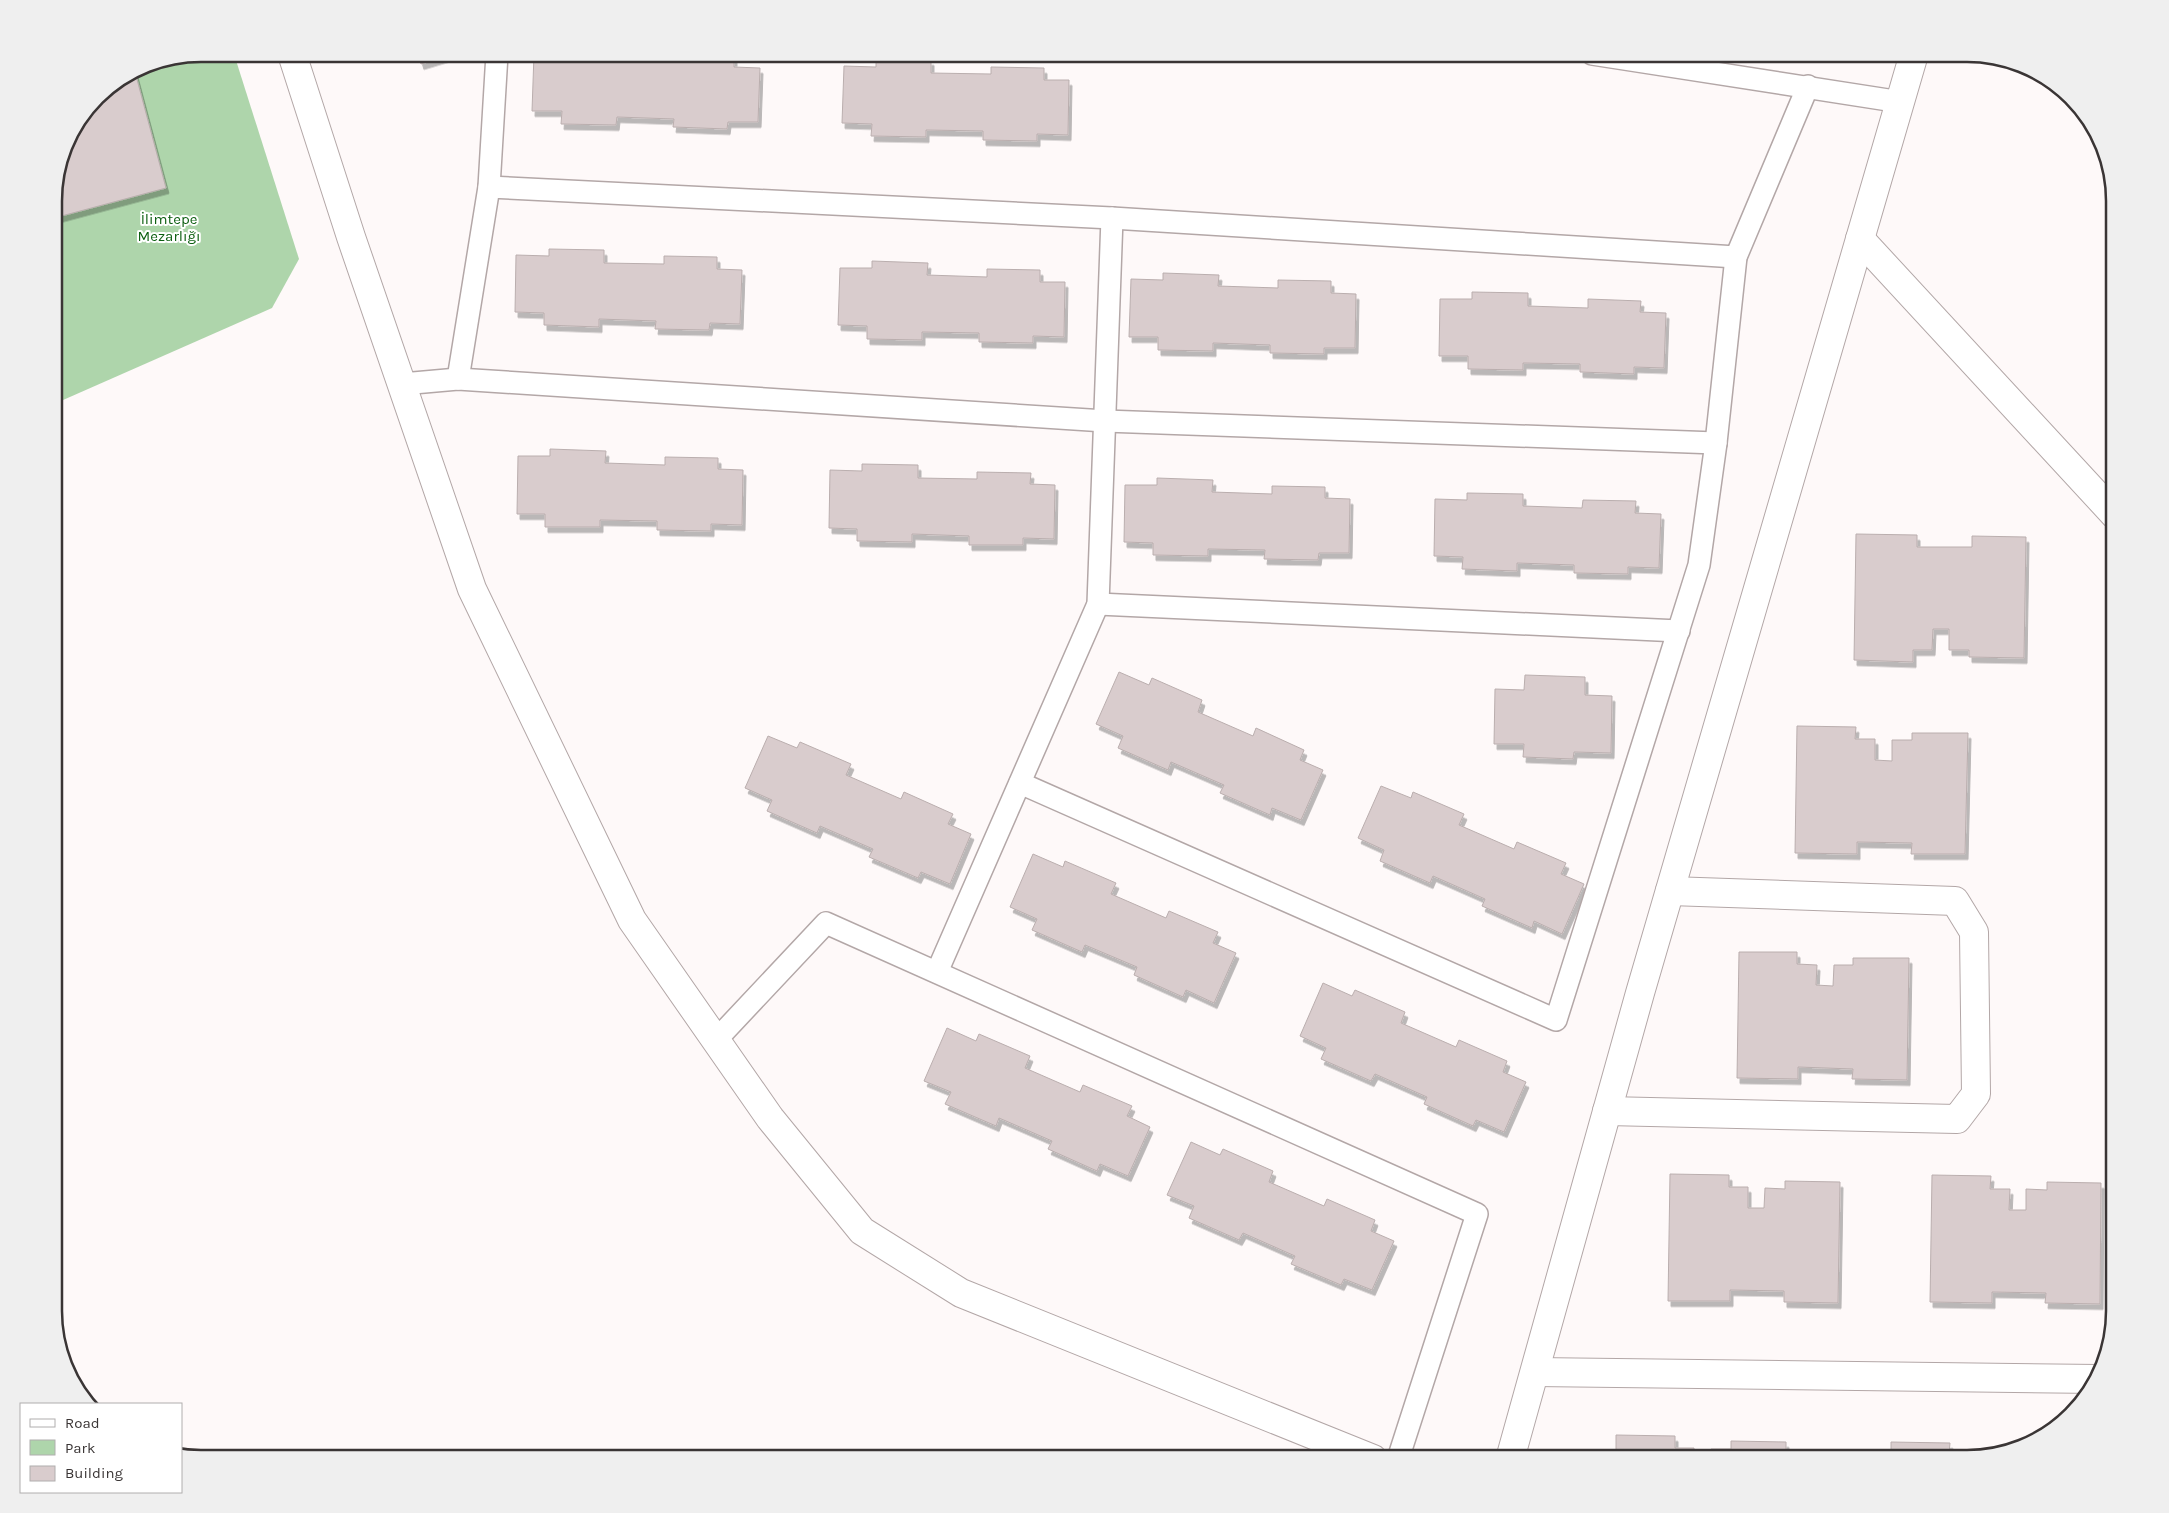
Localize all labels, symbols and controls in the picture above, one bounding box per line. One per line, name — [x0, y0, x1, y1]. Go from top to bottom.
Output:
park label: İlimtepe Mezarlığı — [138, 210, 200, 245]
legend — [20, 1403, 182, 1493]
text: Road — [65, 1414, 100, 1432]
text: Park — [65, 1439, 95, 1457]
text: Building — [65, 1464, 123, 1482]

